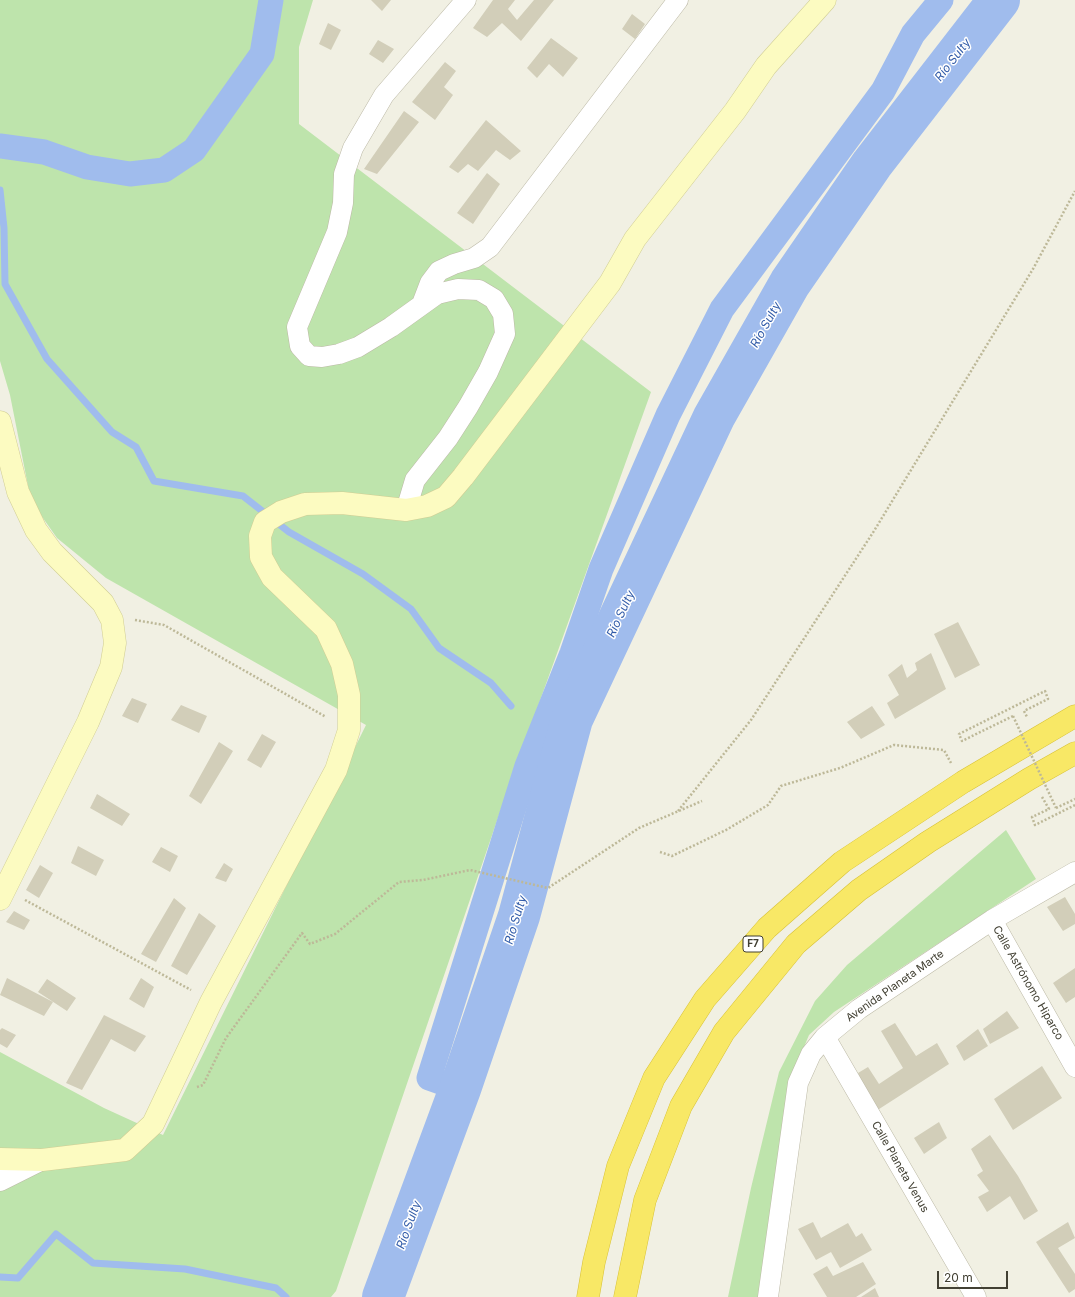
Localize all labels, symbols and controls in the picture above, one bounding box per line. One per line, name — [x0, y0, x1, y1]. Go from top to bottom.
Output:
water label: Río Sulty — [932, 36, 974, 84]
water label: Río Sulty — [748, 300, 784, 350]
water label: Río Sulty — [604, 588, 638, 640]
water label: Río Sulty — [502, 894, 530, 946]
street label: Calle Astrónomo Hiparco — [990, 924, 1066, 1042]
road number: F7 — [743, 936, 763, 952]
street label: Avenida Planeta Marte — [844, 947, 946, 1025]
street label: Calle Planeta Venus — [869, 1119, 931, 1215]
water label: Río Sulty — [394, 1199, 424, 1251]
scale bar — [939, 1263, 1010, 1289]
text: 20 m — [944, 1270, 973, 1285]

